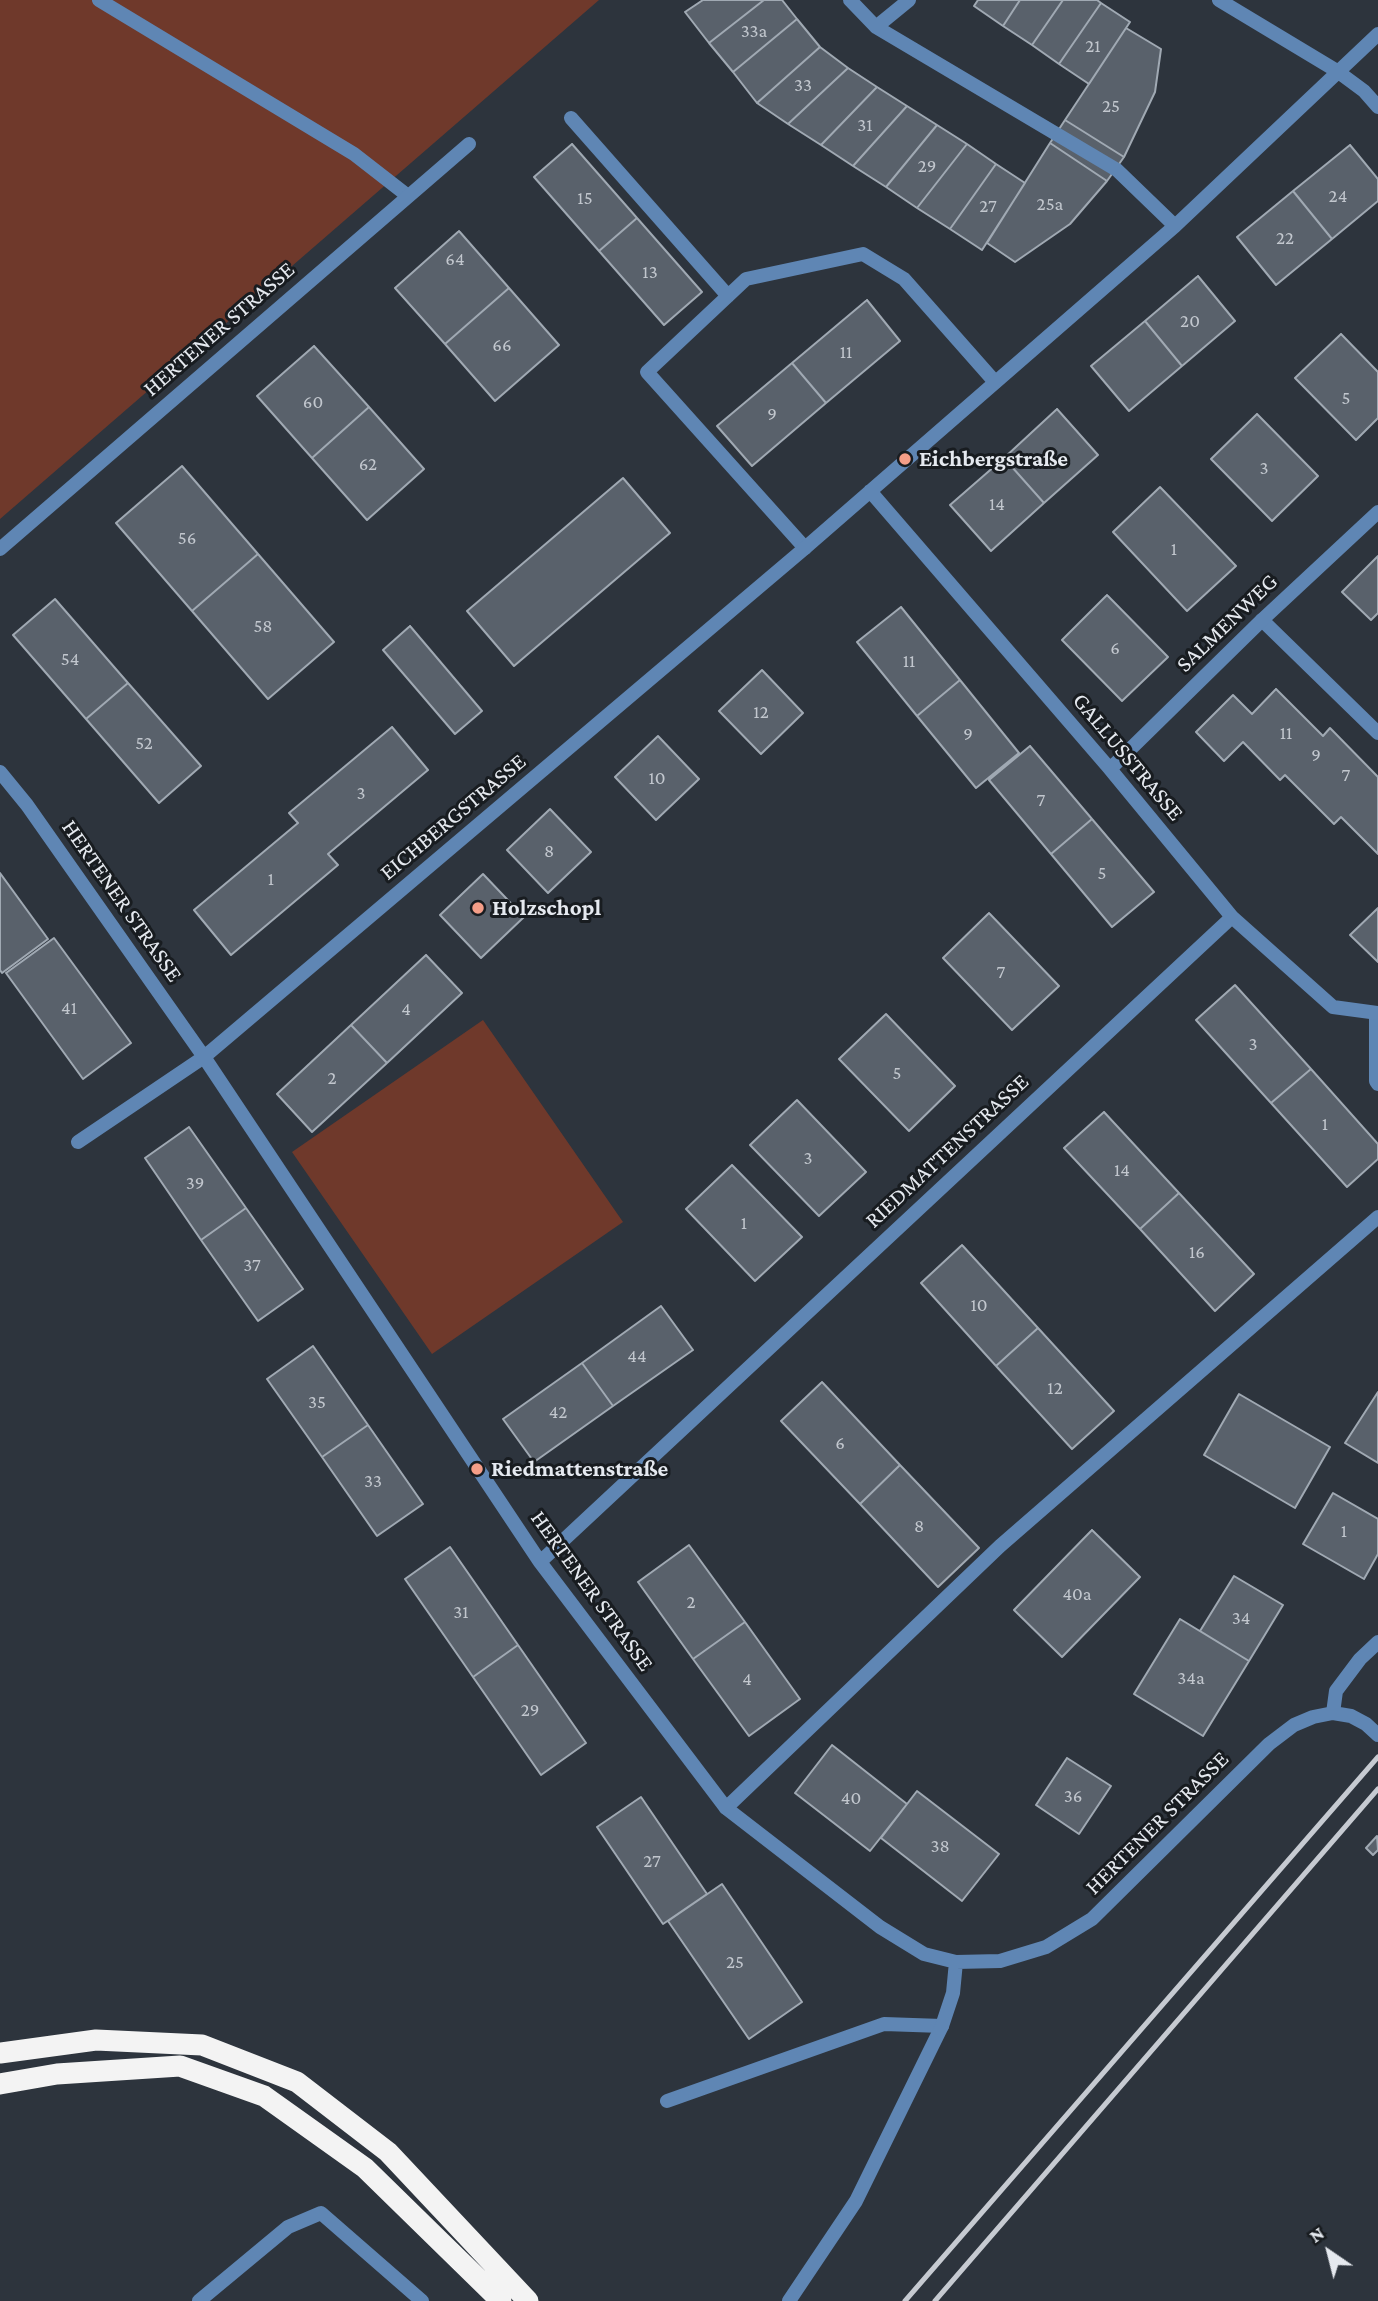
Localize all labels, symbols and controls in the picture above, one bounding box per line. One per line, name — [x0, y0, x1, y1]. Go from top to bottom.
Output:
house number: 33a — [741, 20, 767, 42]
house number: 21 — [1085, 35, 1101, 57]
house number: 33 — [794, 74, 812, 96]
house number: 25 — [1102, 95, 1120, 117]
house number: 31 — [857, 114, 873, 136]
house number: 29 — [918, 155, 936, 177]
house number: 24 — [1329, 185, 1347, 207]
house number: 15 — [577, 187, 593, 209]
house number: 25a — [1037, 193, 1063, 215]
house number: 27 — [979, 195, 997, 217]
house number: 22 — [1276, 227, 1294, 249]
house number: 64 — [445, 248, 465, 270]
street label: HERTENER STRASSE — [138, 256, 300, 402]
house number: 13 — [642, 261, 658, 283]
house number: 20 — [1180, 310, 1200, 332]
house number: 66 — [492, 334, 512, 356]
house number: 11 — [840, 341, 852, 363]
house number: 5 — [1342, 387, 1350, 409]
house number: 60 — [303, 391, 323, 413]
house number: 9 — [767, 403, 777, 425]
place label: Eichbergstraße — [919, 445, 1068, 473]
marker: Eichbergstraße — [897, 451, 913, 467]
house number: 62 — [359, 453, 377, 475]
house number: 3 — [1259, 457, 1269, 479]
house number: 14 — [989, 493, 1005, 515]
house number: 56 — [178, 527, 196, 549]
house number: 1 — [1171, 538, 1177, 560]
street label: SALMENWEG — [1171, 568, 1283, 678]
house number: 58 — [253, 615, 273, 637]
house number: 6 — [1110, 637, 1120, 659]
house number: 54 — [61, 648, 79, 670]
house number: 11 — [903, 650, 915, 672]
street label: GALLUSSTRASSE — [1067, 687, 1189, 827]
house number: 12 — [753, 701, 769, 723]
house number: 11 — [1280, 722, 1292, 744]
house number: 9 — [963, 723, 973, 745]
house number: 52 — [135, 732, 153, 754]
house number: 9 — [1311, 744, 1321, 766]
street label: EICHBERGSTRASSE — [374, 748, 532, 886]
house number: 7 — [1342, 764, 1350, 786]
house number: 10 — [648, 767, 666, 789]
house number: 3 — [356, 782, 366, 804]
house number: 7 — [1037, 789, 1045, 811]
street label: HERTENER STRASSE — [56, 815, 188, 987]
house number: 8 — [544, 840, 554, 862]
house number: 5 — [1098, 862, 1106, 884]
house number: 1 — [268, 868, 274, 890]
place label: Holzschopl — [492, 894, 601, 922]
marker: Holzschopl — [470, 900, 486, 916]
house number: 7 — [997, 961, 1005, 983]
house number: 41 — [61, 997, 77, 1019]
house number: 4 — [401, 998, 411, 1020]
house number: 3 — [1248, 1033, 1258, 1055]
house number: 5 — [893, 1062, 901, 1084]
house number: 2 — [327, 1067, 337, 1089]
street label: RIEDMATTENSTRASSE — [859, 1068, 1035, 1234]
house number: 1 — [1322, 1113, 1328, 1135]
house number: 3 — [803, 1147, 813, 1169]
house number: 14 — [1114, 1159, 1130, 1181]
house number: 39 — [186, 1172, 204, 1194]
house number: 1 — [741, 1212, 747, 1234]
house number: 16 — [1189, 1241, 1205, 1263]
house number: 37 — [243, 1254, 261, 1276]
house number: 10 — [970, 1294, 988, 1316]
house number: 44 — [627, 1345, 647, 1367]
house number: 12 — [1047, 1377, 1063, 1399]
house number: 35 — [308, 1391, 326, 1413]
house number: 42 — [549, 1401, 567, 1423]
house number: 6 — [835, 1432, 845, 1454]
place label: Riedmattenstraße — [491, 1455, 668, 1483]
marker: Riedmattenstraße — [469, 1461, 485, 1477]
house number: 33 — [364, 1470, 382, 1492]
street label: HERTENER STRASSE — [525, 1505, 659, 1677]
house number: 8 — [914, 1515, 924, 1537]
house number: 1 — [1341, 1520, 1347, 1542]
house number: 40a — [1062, 1583, 1092, 1605]
house number: 2 — [686, 1591, 696, 1613]
house number: 31 — [453, 1601, 469, 1623]
house number: 34 — [1232, 1607, 1250, 1629]
house number: 34a — [1177, 1667, 1205, 1689]
house number: 4 — [742, 1668, 752, 1690]
house number: 29 — [521, 1699, 539, 1721]
street label: HERTENER STRASSE — [1079, 1745, 1235, 1901]
house number: 36 — [1064, 1785, 1082, 1807]
house number: 40 — [841, 1787, 861, 1809]
house number: 38 — [930, 1835, 950, 1857]
house number: 27 — [643, 1850, 661, 1872]
house number: 25 — [726, 1951, 744, 1973]
north arrow — [1294, 2217, 1364, 2287]
text: N — [1305, 2222, 1328, 2247]

